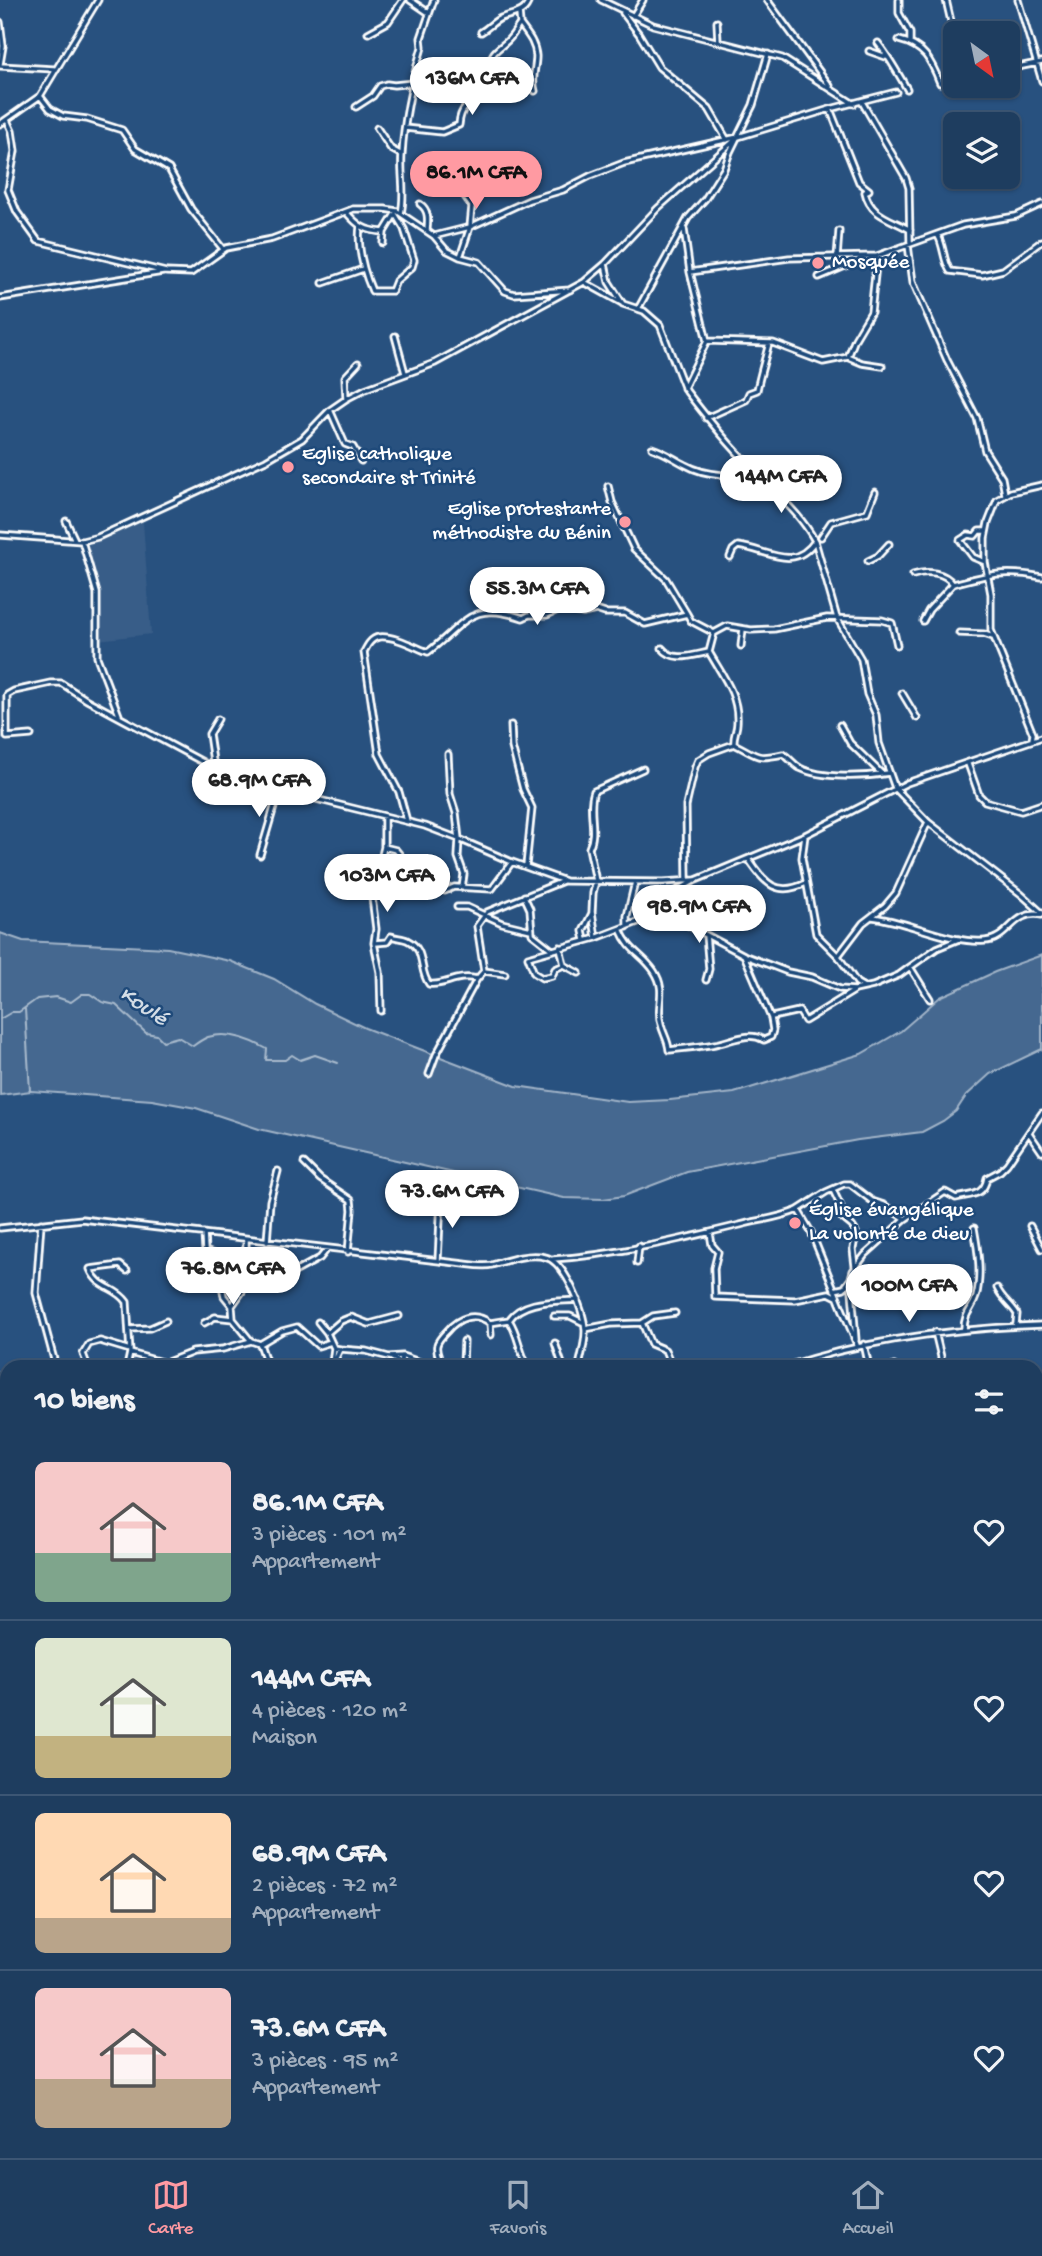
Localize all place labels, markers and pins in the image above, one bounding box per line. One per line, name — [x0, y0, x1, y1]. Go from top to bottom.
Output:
pin: 136M CFA — [400, 58, 544, 117]
pin: 86.1M CFA — [396, 152, 556, 211]
place label: Mosquée — [832, 251, 910, 276]
marker: Mosquée — [810, 255, 826, 271]
place label: Eglise catholique secondaire st Trinité — [302, 443, 477, 492]
pin: 144M CFA — [709, 456, 853, 515]
marker: Eglise catholique secondaire st Trinité — [280, 459, 296, 475]
place label: Eglise protestante méthodiste du Bénin — [432, 498, 612, 547]
marker: Eglise protestante méthodiste du Bénin — [617, 514, 633, 530]
pin: 55.3M CFA — [457, 568, 617, 627]
pin: 68.9M CFA — [179, 760, 339, 819]
pin: 103M CFA — [315, 855, 459, 914]
pin: 98.9M CFA — [619, 886, 779, 945]
pin: 73.6M CFA — [372, 1170, 532, 1230]
place label: Église évangélique La volonté de dieu — [809, 1199, 975, 1248]
marker: Église évangélique La volonté de dieu — [787, 1215, 803, 1231]
pin: 76.8M CFA — [153, 1248, 313, 1307]
pin: 100M CFA — [837, 1264, 981, 1324]

